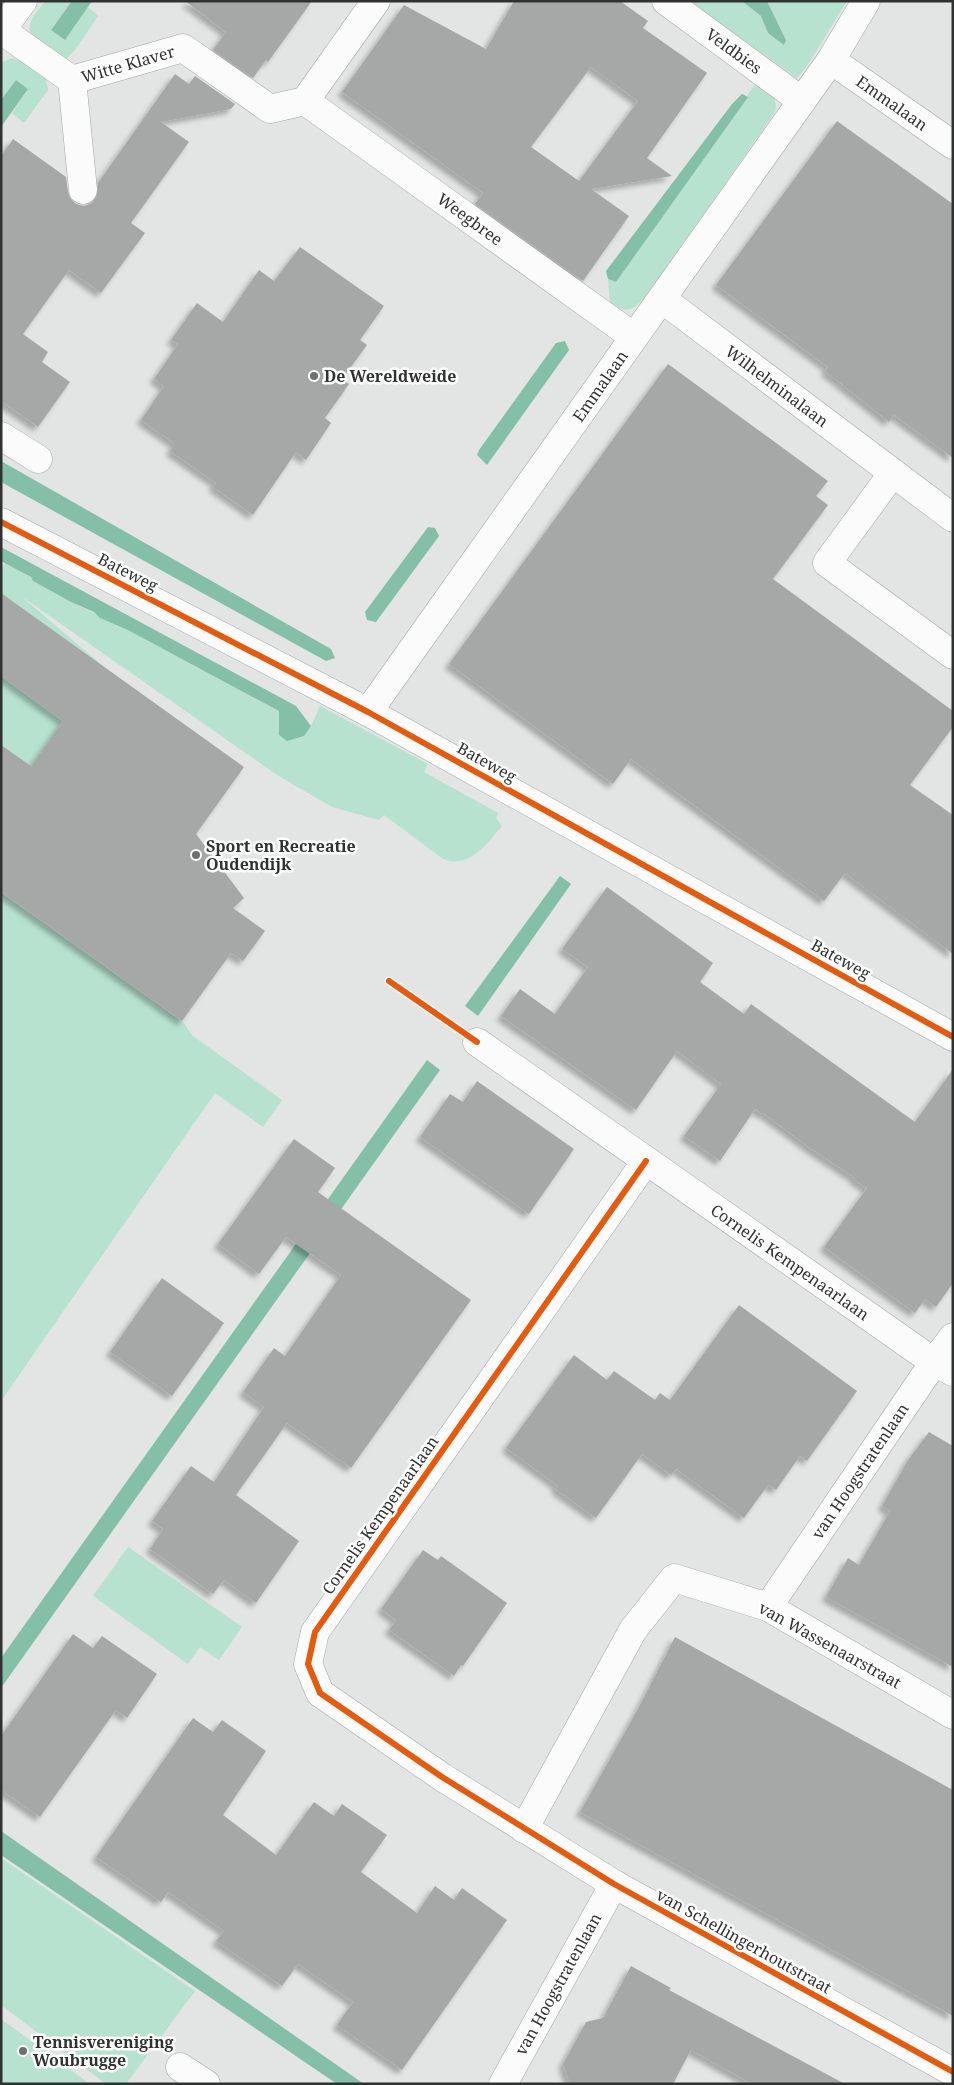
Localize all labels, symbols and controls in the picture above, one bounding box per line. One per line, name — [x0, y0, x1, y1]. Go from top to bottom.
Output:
street label: Veldbies — [702, 23, 766, 79]
street label: Witte Klaver — [79, 40, 178, 88]
street label: Emmalaan — [852, 70, 932, 136]
street label: Weegbree — [433, 188, 507, 250]
street label: Wilhelminalaan — [721, 340, 833, 432]
street label: Emmalaan — [567, 346, 633, 426]
place label: De Wereldweide — [324, 365, 456, 387]
marker: De Wereldweide — [308, 370, 320, 382]
street label: Bateweg — [94, 548, 162, 597]
street label: Bateweg — [453, 737, 521, 787]
place label: Sport en Recreatie Oudendijk — [206, 835, 356, 875]
marker: Sport en Recreatie Oudendijk — [190, 849, 202, 861]
street label: Bateweg — [807, 934, 875, 984]
street label: Cornelis Kempenaarlaan — [706, 1199, 874, 1325]
street label: van Hoogstratenlaan — [806, 1399, 914, 1543]
street label: Cornelis Kempenaarlaan — [317, 1431, 443, 1599]
street label: van Wassenaarstraat — [755, 1597, 906, 1694]
street label: van Schellingerhoutstraat — [653, 1884, 836, 1999]
street label: van Hoogstratenlaan — [510, 1909, 606, 2059]
place label: Tennisvereniging Woubrugge — [33, 2031, 174, 2071]
marker: Tennisvereniging Woubrugge — [17, 2045, 29, 2057]

